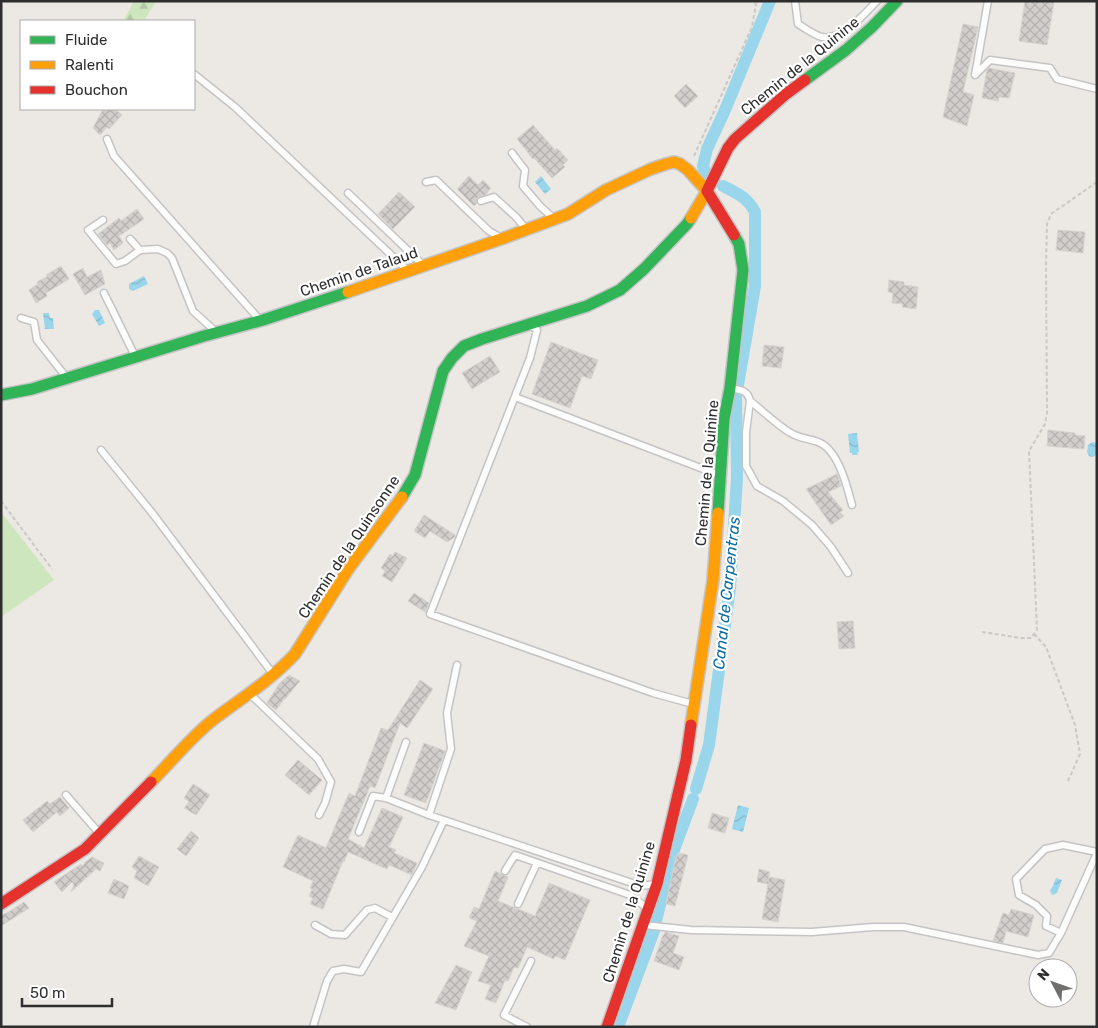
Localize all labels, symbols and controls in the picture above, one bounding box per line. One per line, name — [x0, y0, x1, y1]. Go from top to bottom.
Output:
street label: Chemin de la Quinine — [737, 13, 863, 119]
legend — [20, 20, 195, 110]
text: Fluide — [65, 31, 107, 49]
text: Ralenti — [65, 56, 114, 74]
text: Bouchon — [65, 81, 128, 99]
street label: Chemin de Talaud — [298, 243, 420, 301]
street label: Chemin de la Quinine — [692, 399, 722, 547]
street label: Chemin de la Quinsonne — [294, 472, 404, 622]
water label: Canal de Carpentras — [709, 516, 744, 670]
street label: Chemin de la Quinine — [599, 839, 659, 985]
north arrow — [1028, 958, 1078, 1008]
text: N — [1034, 965, 1053, 984]
scale bar — [22, 976, 112, 1008]
text: 50 m — [30, 984, 65, 1002]

